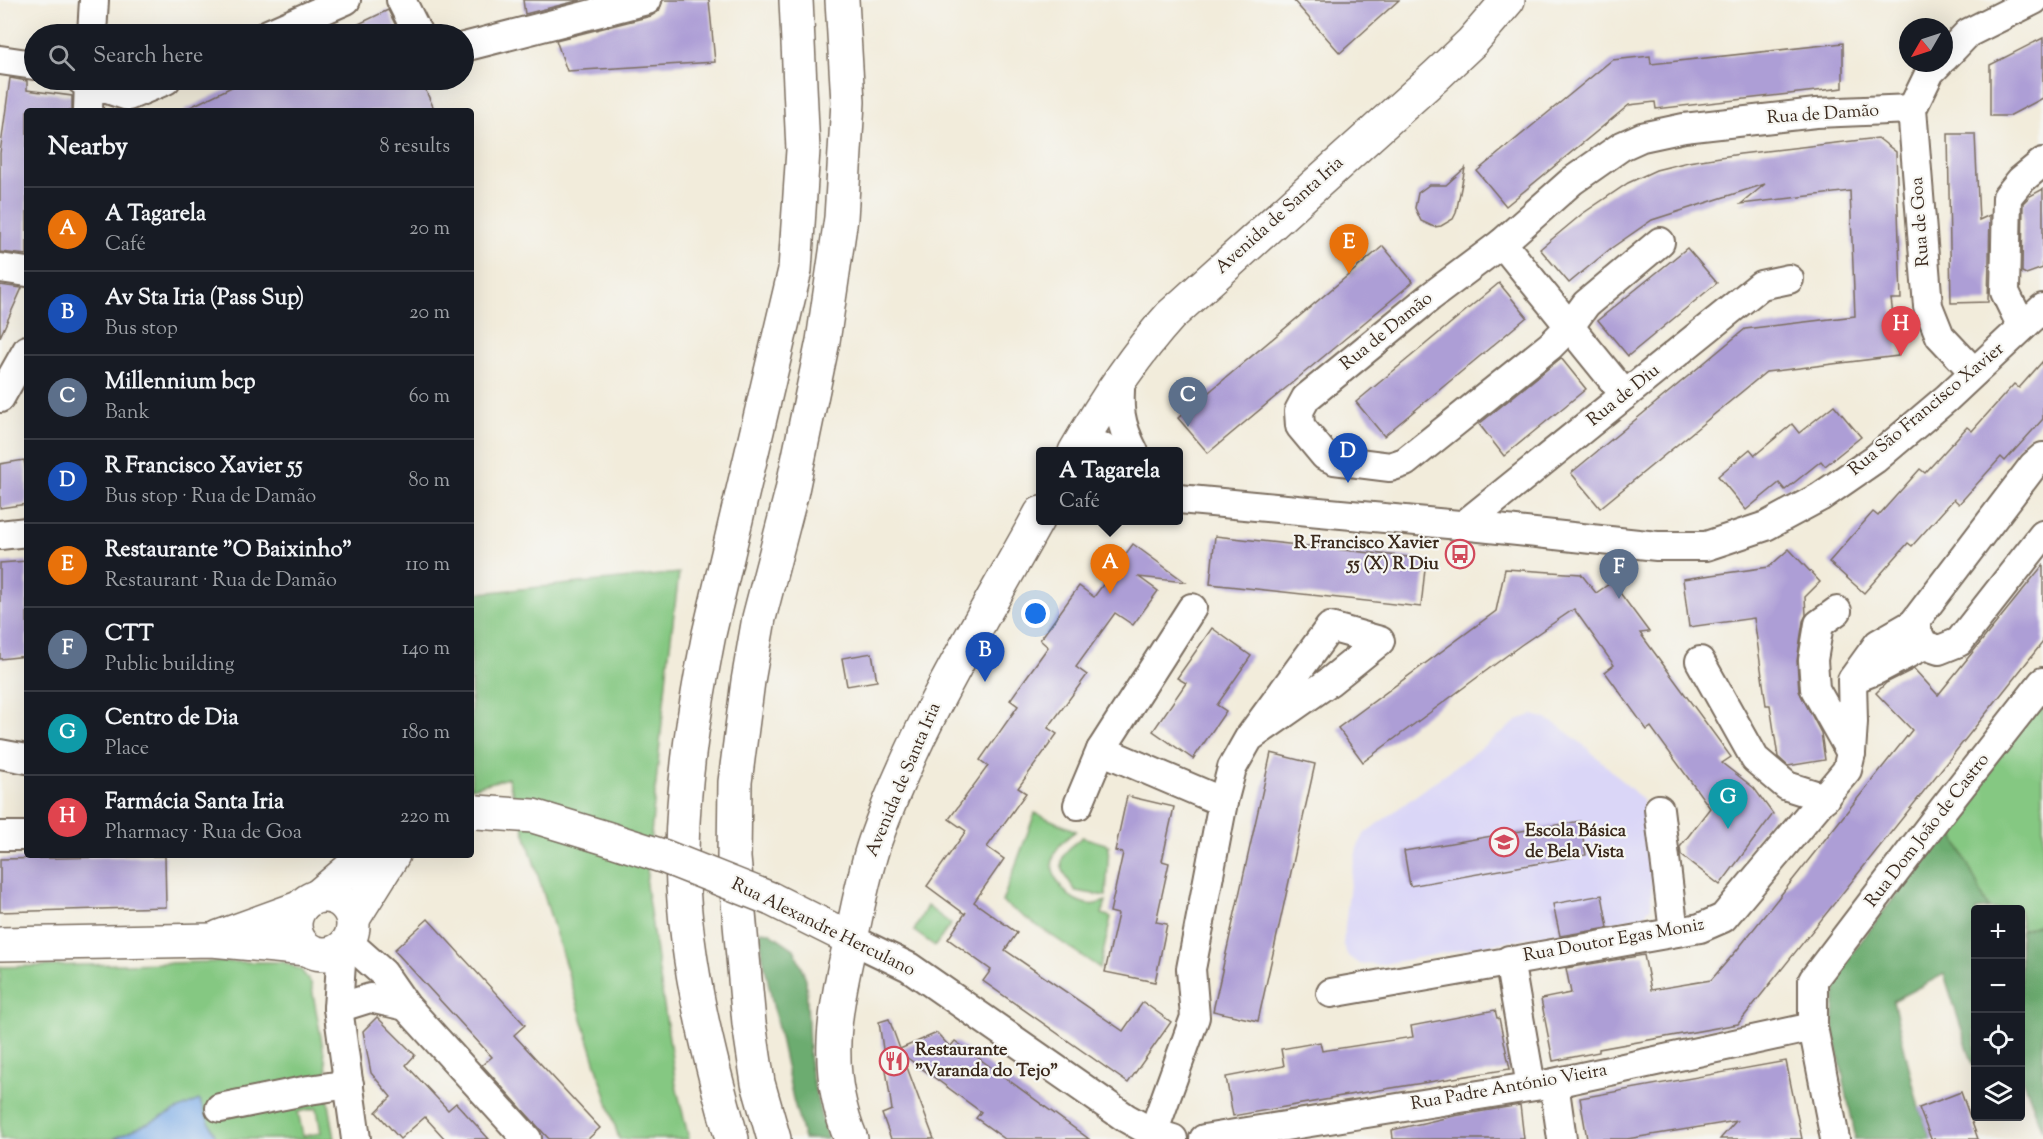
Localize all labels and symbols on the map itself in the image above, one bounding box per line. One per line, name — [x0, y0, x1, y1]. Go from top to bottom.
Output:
north arrow — [1899, 18, 1953, 72]
street label: Rua de Damão — [1766, 98, 1880, 132]
street label: Avenida de Santa Iria — [1210, 151, 1350, 281]
street label: Rua de Goa — [1905, 176, 1937, 268]
pin: E — [1330, 224, 1368, 274]
street label: Rua de Damão — [1335, 286, 1439, 377]
pin: H — [1882, 306, 1920, 356]
street label: Rua São Francisco Xavier — [1844, 337, 2011, 483]
street label: Rua de Diu — [1582, 359, 1666, 433]
pin: C — [1168, 378, 1208, 427]
pin: D — [1328, 434, 1368, 483]
place label: R Francisco Xavier 55 (X) R Diu — [1294, 531, 1440, 578]
bus stop icon: R Francisco Xavier 55 (X) R Diu — [1444, 538, 1476, 570]
pin: A — [1090, 544, 1130, 594]
pin: F — [1600, 550, 1638, 599]
your location — [1021, 599, 1050, 628]
pin: B — [966, 632, 1004, 682]
street label: Avenida de Santa Iria — [860, 699, 948, 861]
street label: Rua Dom João de Castro — [1860, 748, 1997, 914]
pin: G — [1708, 780, 1748, 829]
place label: Escola Básica de Bela Vista — [1525, 819, 1627, 866]
school or university icon: Escola Básica de Bela Vista — [1488, 826, 1520, 858]
street label: Rua Alexandre Herculano — [727, 872, 919, 984]
street label: Rua Doutor Egas Moniz — [1521, 912, 1707, 970]
place label: Restaurante "Varanda do Tejo" — [915, 1038, 1058, 1085]
restaurant icon: Restaurante "Varanda do Tejo" — [878, 1045, 910, 1077]
street label: Rua Padre António Vieira — [1409, 1058, 1609, 1118]

